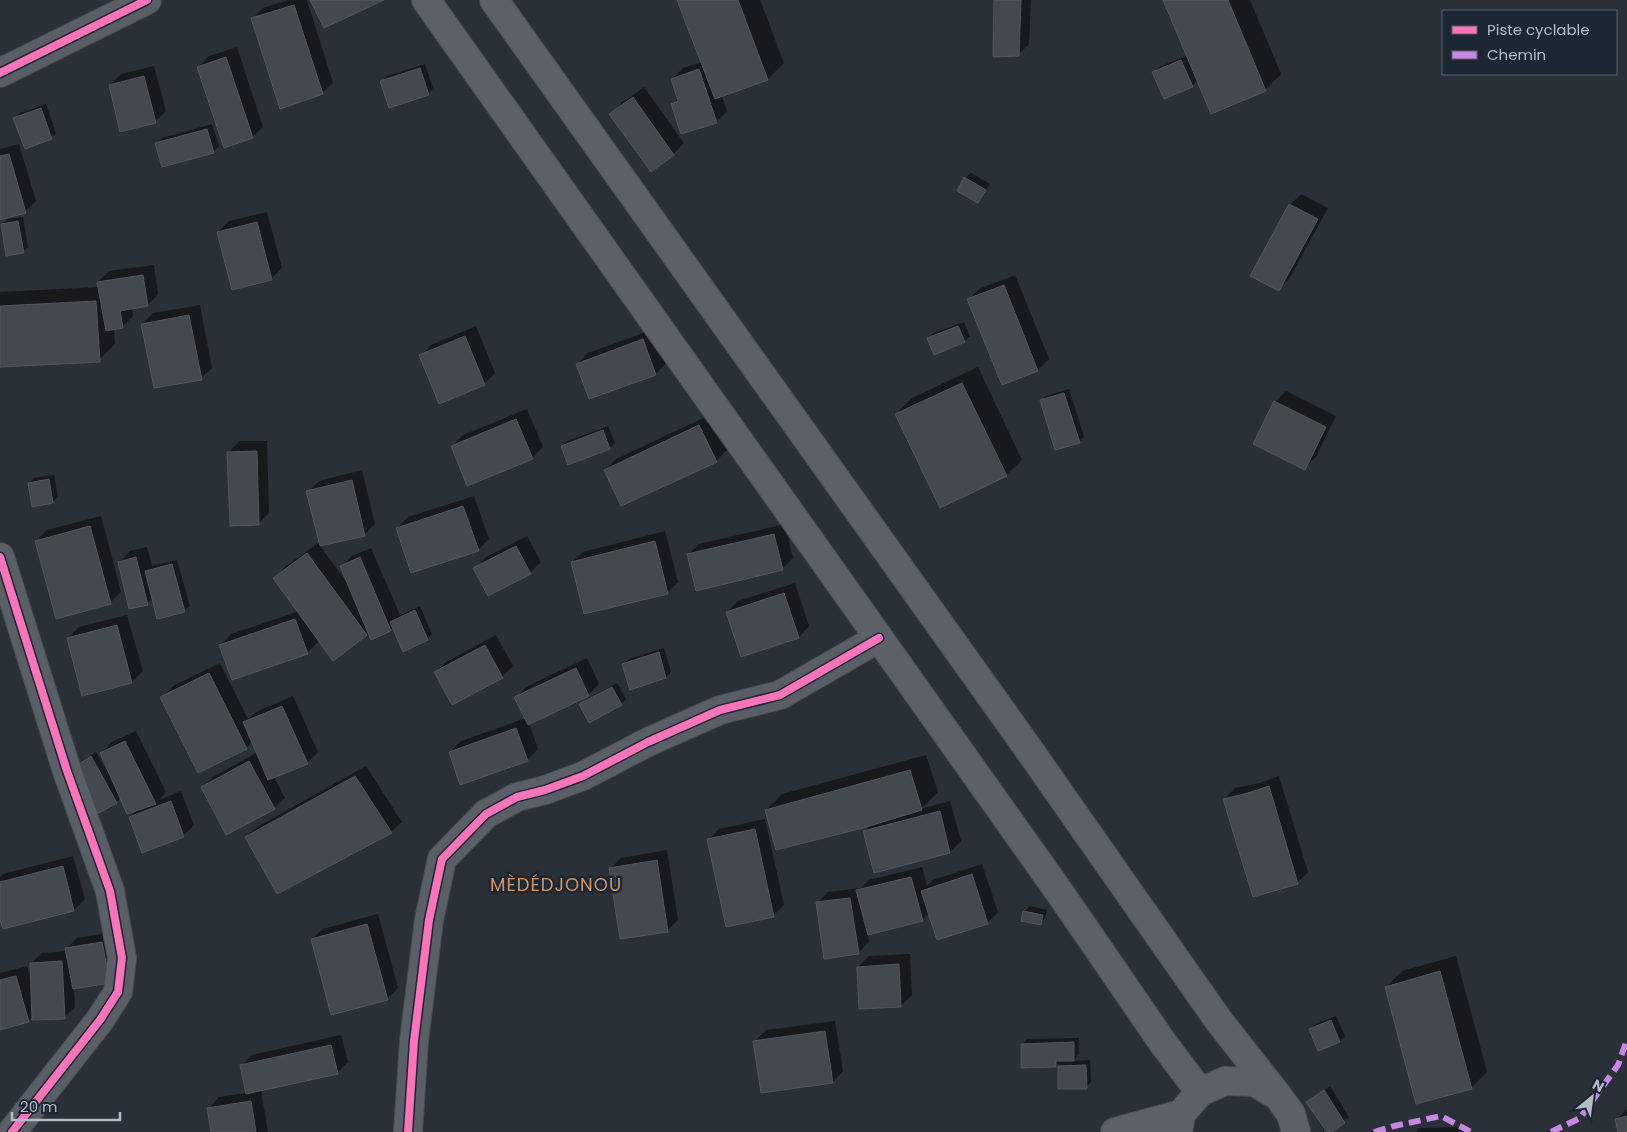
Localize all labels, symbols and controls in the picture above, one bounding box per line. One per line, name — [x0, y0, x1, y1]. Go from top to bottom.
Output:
legend — [1442, 10, 1617, 75]
text: Piste cyclable — [1487, 19, 1590, 40]
text: Chemin — [1487, 44, 1546, 65]
district label: MÈDÉDJONOU — [490, 872, 622, 897]
north arrow — [1567, 1072, 1617, 1122]
text: N — [1589, 1074, 1608, 1097]
scale bar — [12, 1090, 120, 1122]
text: 20 m — [20, 1096, 58, 1117]

